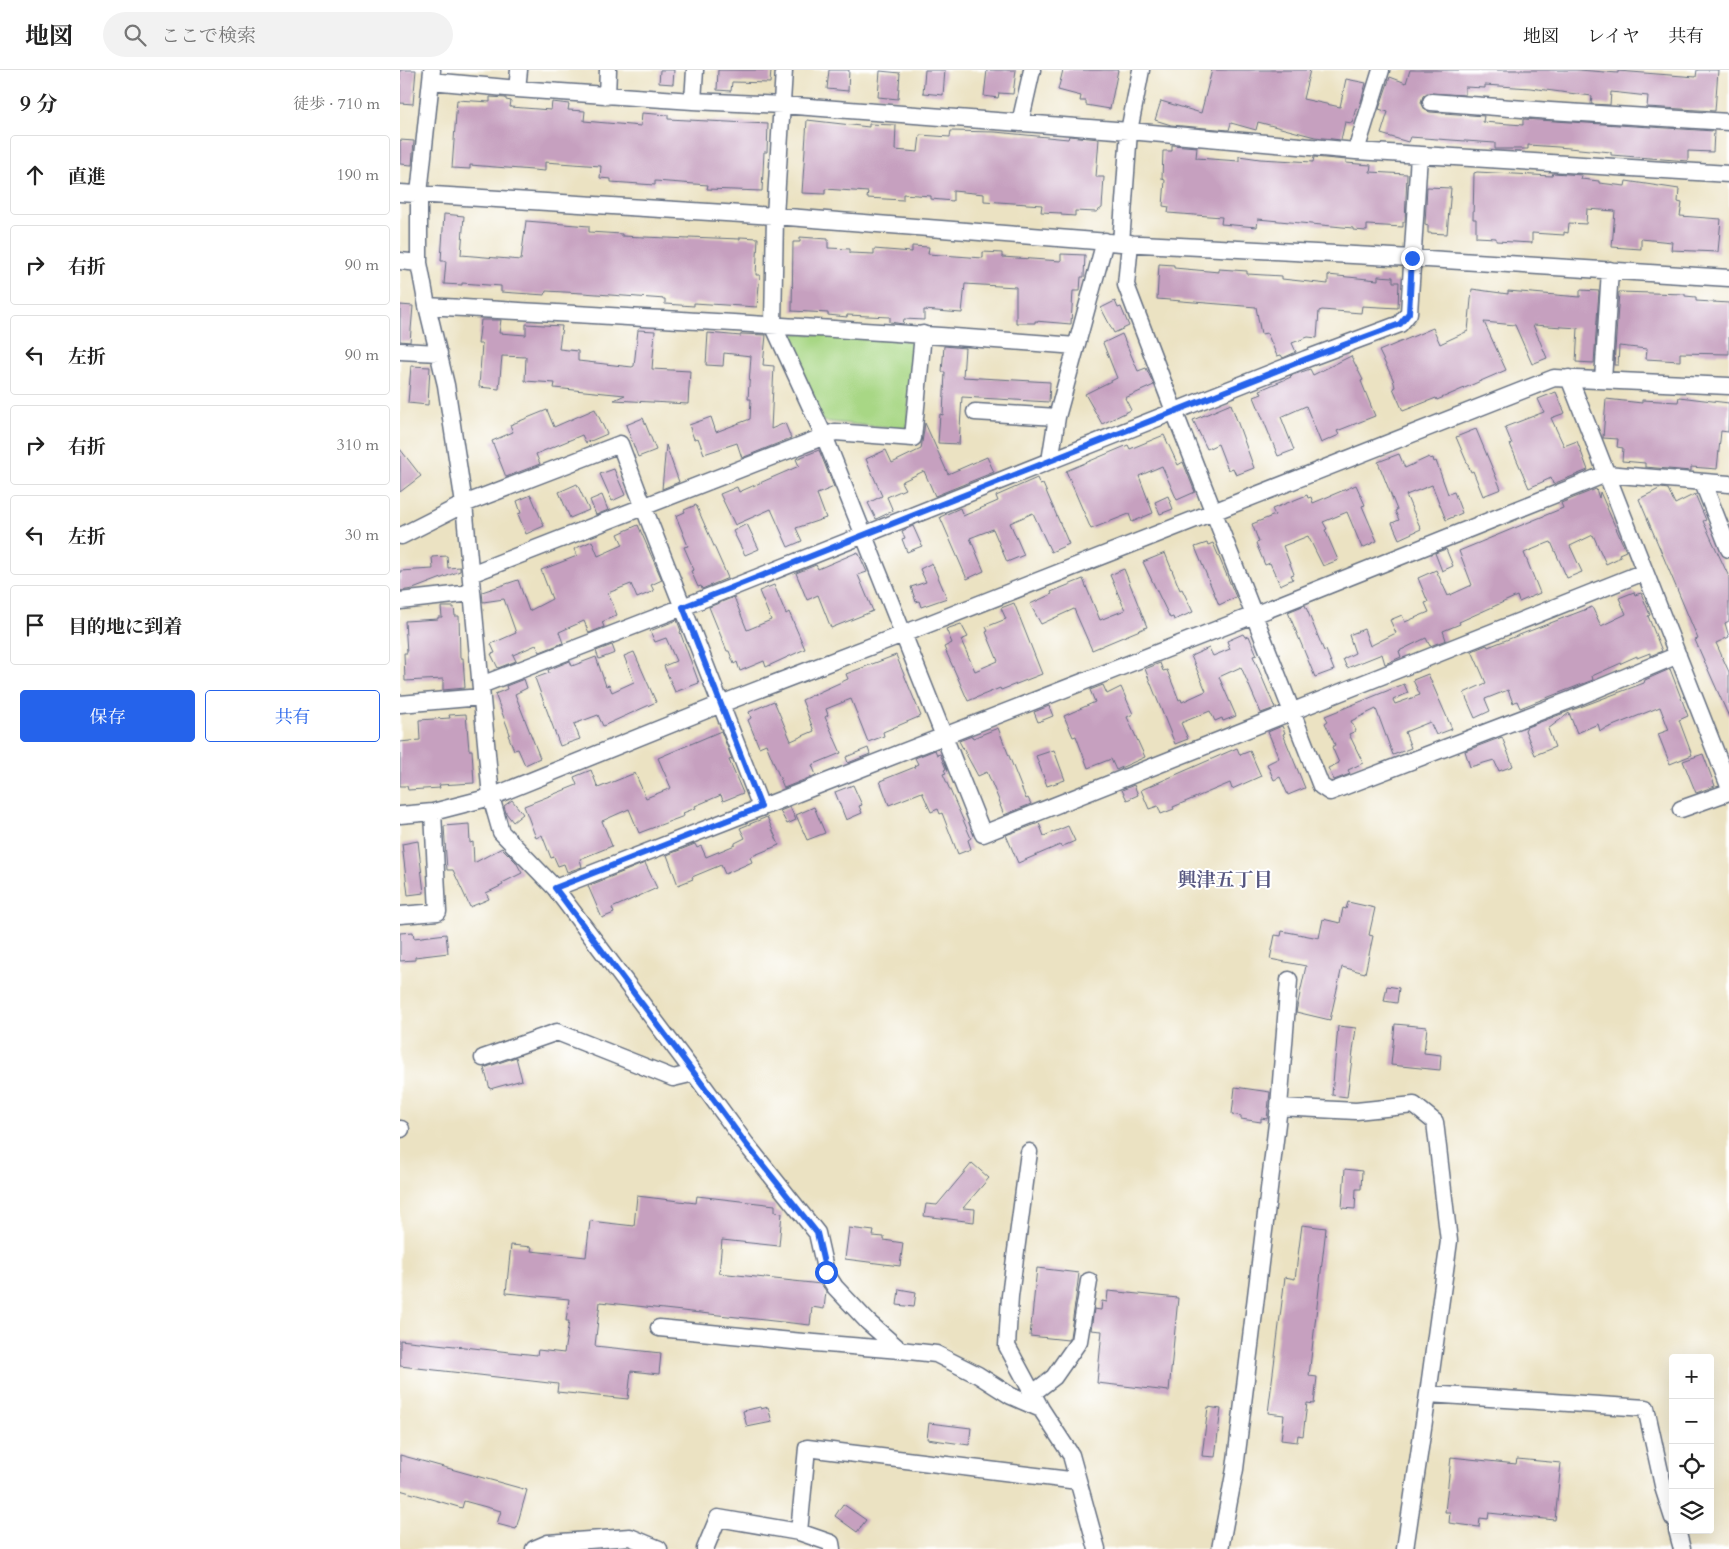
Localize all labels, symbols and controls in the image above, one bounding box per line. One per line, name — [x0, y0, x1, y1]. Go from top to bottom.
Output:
search box — [103, 12, 453, 57]
text: 地図 — [25, 20, 73, 53]
icon: search — [121, 21, 149, 49]
text: ここで検索 — [161, 23, 256, 49]
text: 地図 — [1523, 24, 1559, 49]
text: レイヤ — [1587, 24, 1640, 49]
text: 共有 — [1668, 24, 1704, 49]
text: 9 分 — [20, 90, 57, 119]
text: 徒歩 · 710 m — [293, 93, 380, 115]
icon: ahead — [21, 161, 49, 189]
text: 直進 — [68, 164, 106, 190]
text: 190 m — [337, 164, 379, 186]
route end — [1401, 247, 1424, 270]
icon: right — [21, 251, 49, 279]
text: 右折 — [68, 254, 106, 280]
text: 90 m — [345, 254, 379, 276]
icon: left — [21, 341, 49, 369]
text: 左折 — [68, 344, 106, 370]
text: 90 m — [345, 344, 379, 366]
icon: right — [21, 431, 49, 459]
text: 右折 — [68, 434, 106, 460]
text: 310 m — [337, 434, 379, 456]
icon: left — [21, 521, 49, 549]
text: 左折 — [68, 524, 106, 550]
text: 30 m — [345, 524, 379, 546]
icon: arrive — [21, 611, 49, 639]
text: 目的地に到着 — [68, 614, 182, 640]
button: 保存 — [20, 690, 195, 742]
button: 共有 — [205, 690, 380, 742]
district label: 興津五丁目 — [1177, 867, 1273, 893]
route start — [815, 1261, 838, 1284]
map controls — [1669, 1354, 1714, 1534]
button: + — [1669, 1354, 1714, 1399]
button: − — [1669, 1399, 1714, 1444]
button: locate — [1669, 1444, 1714, 1489]
button: layers — [1669, 1489, 1714, 1534]

